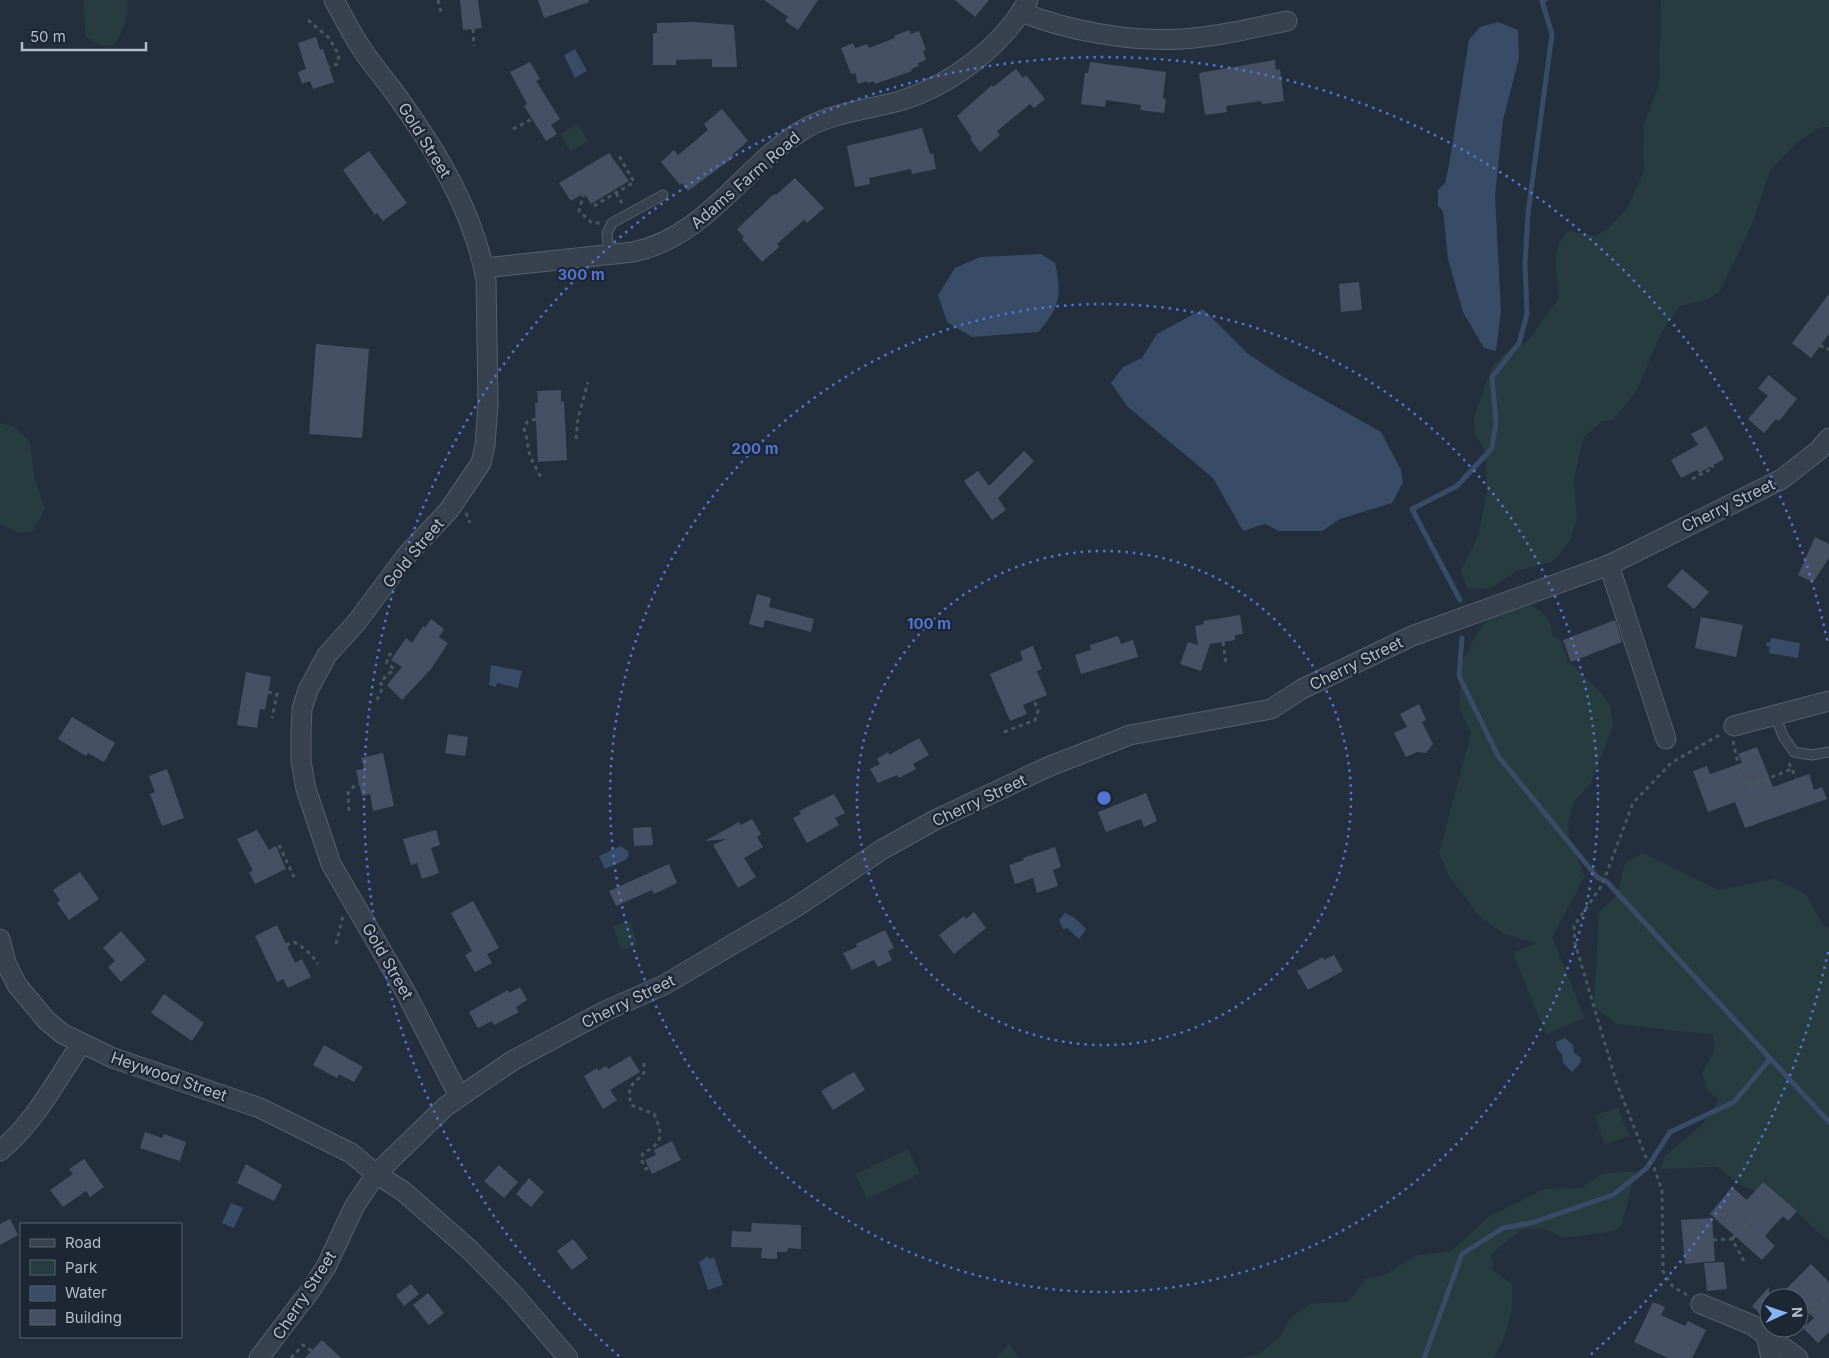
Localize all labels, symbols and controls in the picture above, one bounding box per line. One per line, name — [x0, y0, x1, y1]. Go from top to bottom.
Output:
scale bar — [22, 20, 146, 52]
text: 50 m — [30, 27, 66, 46]
street label: Gold Street — [394, 99, 456, 181]
street label: Adams Farm Road — [686, 127, 804, 233]
text: 300 m — [557, 265, 605, 284]
text: 200 m — [732, 439, 778, 458]
street label: Cherry Street — [1678, 474, 1778, 536]
street label: Gold Street — [378, 514, 448, 592]
text: 100 m — [907, 614, 951, 633]
street label: Cherry Street — [1306, 632, 1406, 694]
street label: Cherry Street — [929, 769, 1029, 831]
centre of rings — [1095, 789, 1113, 807]
street label: Gold Street — [358, 919, 418, 1003]
street label: Cherry Street — [578, 970, 678, 1032]
street label: Heywood Street — [108, 1047, 230, 1105]
legend — [20, 1223, 182, 1338]
text: Road — [65, 1233, 101, 1252]
street label: Cherry Street — [268, 1247, 340, 1343]
text: Park — [65, 1258, 98, 1277]
text: Water — [65, 1283, 107, 1302]
north arrow — [1759, 1288, 1809, 1338]
text: N — [1789, 1307, 1806, 1318]
text: Building — [65, 1308, 122, 1327]

